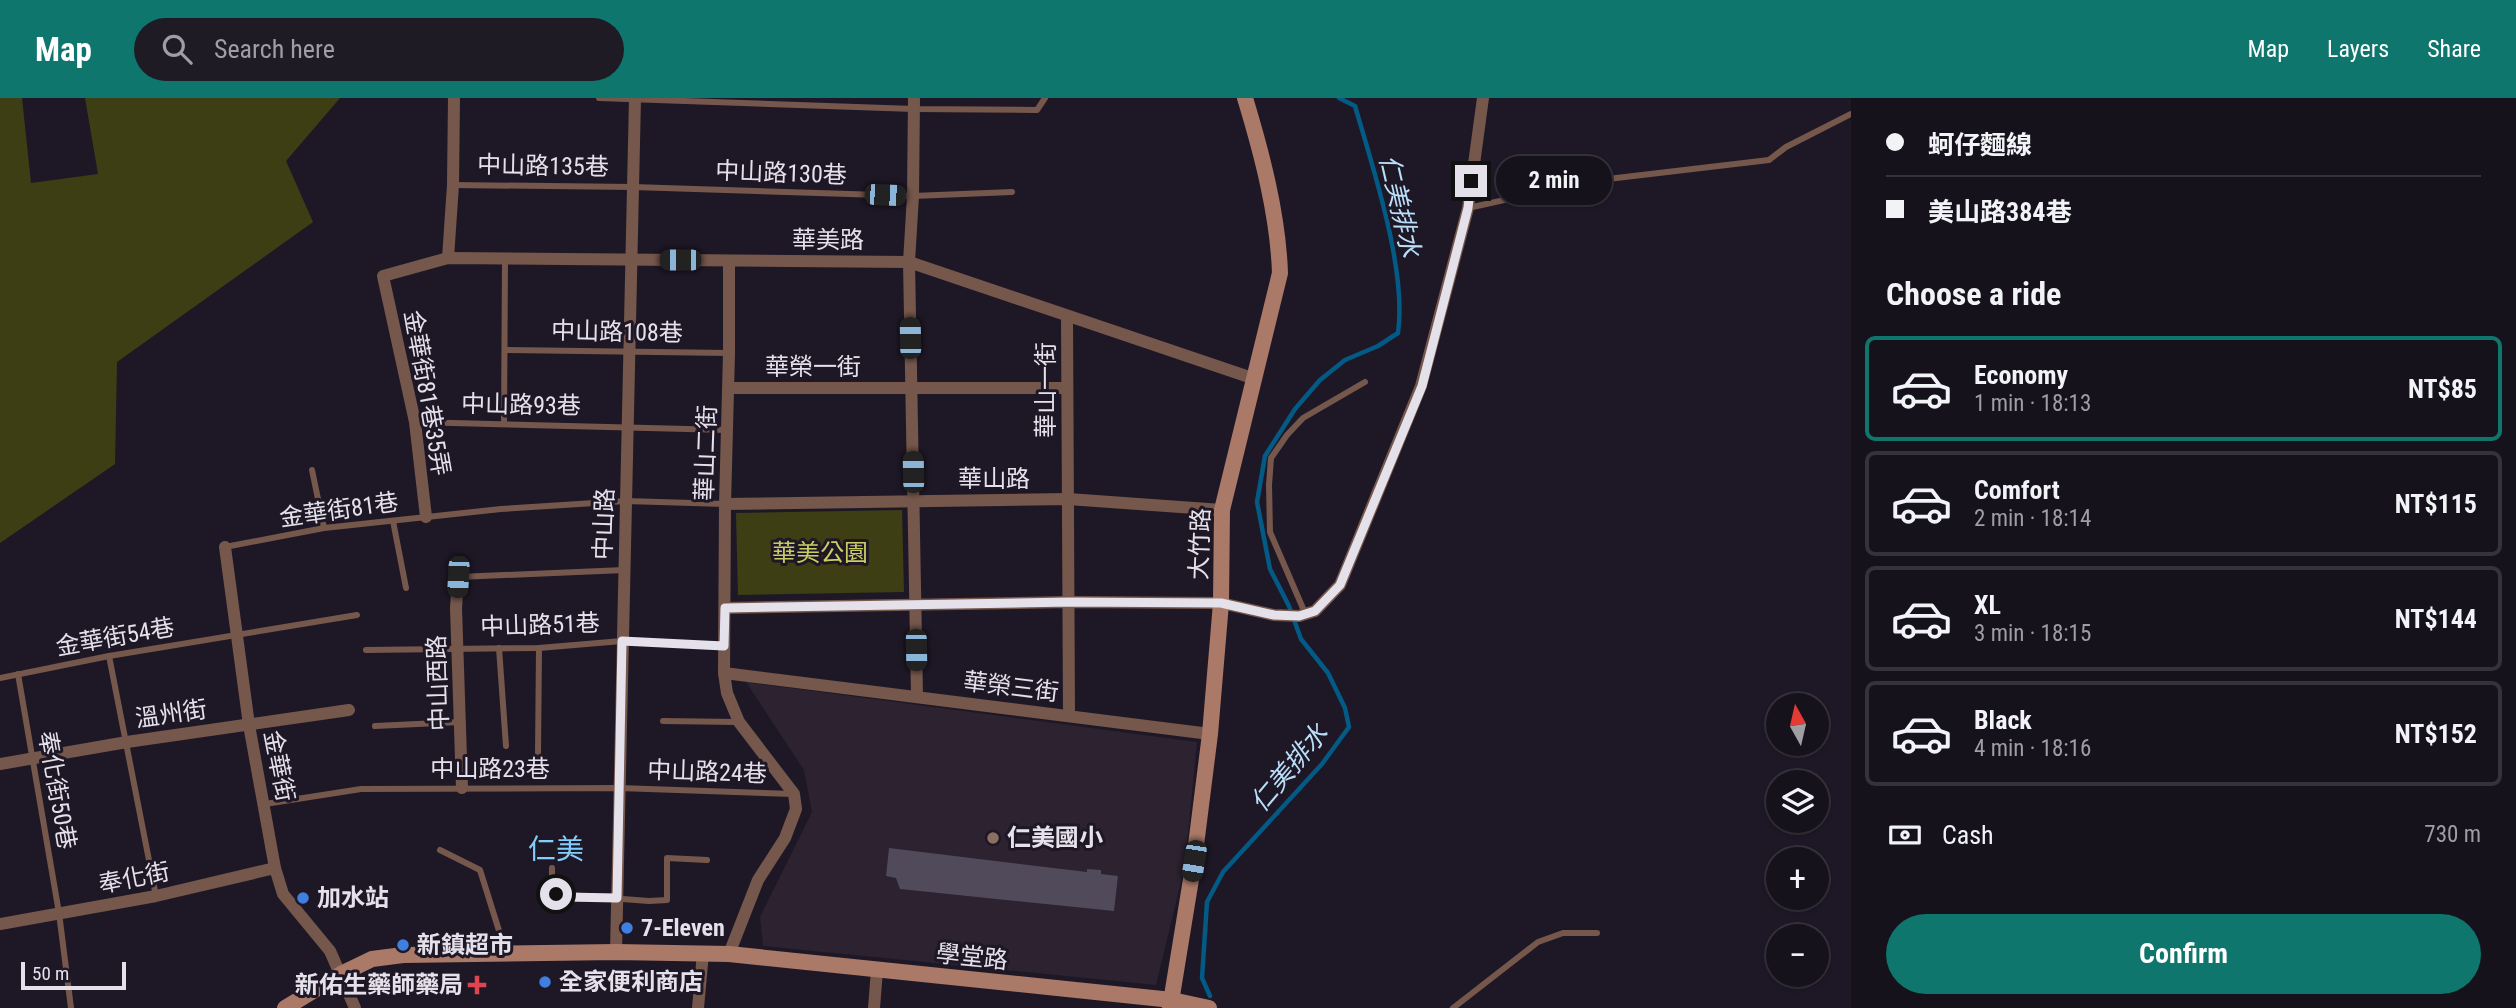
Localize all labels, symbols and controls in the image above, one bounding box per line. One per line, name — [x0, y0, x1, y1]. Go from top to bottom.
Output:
search box — [134, 18, 624, 81]
text: Map — [35, 30, 92, 69]
icon: search — [158, 30, 196, 68]
text: Search here — [214, 34, 335, 64]
text: Map — [2248, 35, 2289, 63]
text: Layers — [2327, 35, 2389, 63]
text: Share — [2427, 35, 2481, 63]
text: 蚵仔麵線 — [1928, 130, 2032, 160]
street label: 中山路135巷 — [477, 151, 609, 181]
water label: 仁美排水 — [1374, 152, 1427, 261]
callout: 2 min — [1496, 156, 1611, 206]
street label: 中山路130巷 — [715, 157, 847, 189]
route end — [1455, 165, 1487, 197]
text: 2 min — [1528, 167, 1580, 194]
car — [864, 184, 907, 206]
text: 美山路384巷 — [1928, 197, 2071, 227]
street label: 華美路 — [792, 226, 864, 254]
car — [660, 250, 702, 271]
text: Choose a ride — [1886, 275, 2061, 313]
street label: 金華街81巷35弄 — [399, 308, 455, 478]
street label: 中山路108巷 — [551, 317, 683, 347]
car — [900, 317, 921, 359]
street label: 華山一街 — [1032, 342, 1060, 438]
street label: 華榮一街 — [765, 353, 861, 381]
icon: car — [1890, 357, 1953, 420]
text: Economy — [1974, 360, 2068, 390]
text: NT$85 — [2408, 374, 2477, 404]
street label: 中山路93巷 — [461, 390, 581, 420]
text: 1 min · 18:13 — [1974, 390, 2091, 417]
street label: 華山二街 — [690, 405, 722, 501]
car — [903, 451, 924, 493]
street label: 華山路 — [958, 465, 1030, 493]
icon: car — [1890, 472, 1953, 535]
text: Comfort — [1974, 475, 2060, 505]
street label: 金華街81巷 — [278, 488, 400, 532]
street label: 中山路 — [589, 488, 619, 560]
text: NT$115 — [2395, 489, 2477, 519]
text: 2 min · 18:14 — [1974, 505, 2091, 532]
street label: 大竹路 — [1185, 508, 1215, 580]
park label: 華美公園 — [772, 539, 868, 567]
car — [447, 555, 470, 599]
icon: car — [1890, 587, 1953, 650]
text: XL — [1974, 590, 2001, 620]
text: NT$144 — [2395, 604, 2477, 634]
street label: 中山路51巷 — [480, 609, 600, 641]
street label: 金華街54巷 — [54, 613, 176, 661]
text: 3 min · 18:15 — [1974, 620, 2091, 647]
car — [906, 629, 927, 671]
street label: 中山西路 — [422, 635, 454, 731]
street label: 華榮三街 — [962, 667, 1060, 707]
north arrow — [1766, 693, 1829, 756]
map controls — [1766, 693, 1829, 987]
street label: 溫州街 — [133, 695, 209, 733]
icon: car — [1890, 702, 1953, 765]
text: Black — [1974, 705, 2032, 735]
water label: 仁美排水 — [1244, 718, 1335, 817]
text: NT$152 — [2395, 719, 2477, 749]
street label: 金華街 — [258, 728, 300, 804]
street label: 奉化街50巷 — [33, 729, 81, 851]
text: 4 min · 18:16 — [1974, 735, 2091, 762]
street label: 中山路23巷 — [430, 755, 550, 783]
street label: 中山路24巷 — [647, 756, 767, 788]
button: layers — [1766, 770, 1829, 833]
icon: cash — [1886, 816, 1924, 854]
text: Cash — [1942, 820, 1994, 850]
text: 730 m — [2424, 821, 2481, 848]
place label: 仁美國小 — [1007, 824, 1103, 852]
marker: 仁美國小 — [985, 830, 1001, 846]
district label: 仁美 — [528, 833, 584, 866]
car — [1181, 839, 1208, 883]
button: + — [1766, 847, 1829, 910]
street label: 奉化街 — [96, 857, 172, 899]
route start — [540, 878, 572, 910]
place label: 加水站 — [317, 884, 389, 912]
marker: 加水站 — [295, 890, 311, 906]
place label: 7-Eleven — [641, 914, 725, 942]
button: Confirm — [1886, 914, 2481, 994]
marker: 7-Eleven — [619, 920, 635, 936]
button: − — [1766, 924, 1829, 987]
place label: 新鎮超市 — [417, 931, 513, 959]
marker: 新鎮超市 — [395, 937, 411, 953]
street label: 學堂路 — [935, 939, 1009, 975]
scale bar — [21, 959, 126, 991]
text: 50 m — [32, 962, 69, 985]
place label: 全家便利商店 — [559, 968, 703, 996]
place label: 新佑生藥師藥局 — [295, 971, 463, 999]
marker: 全家便利商店 — [537, 974, 553, 990]
marker: 新佑生藥師藥局 — [469, 977, 485, 993]

